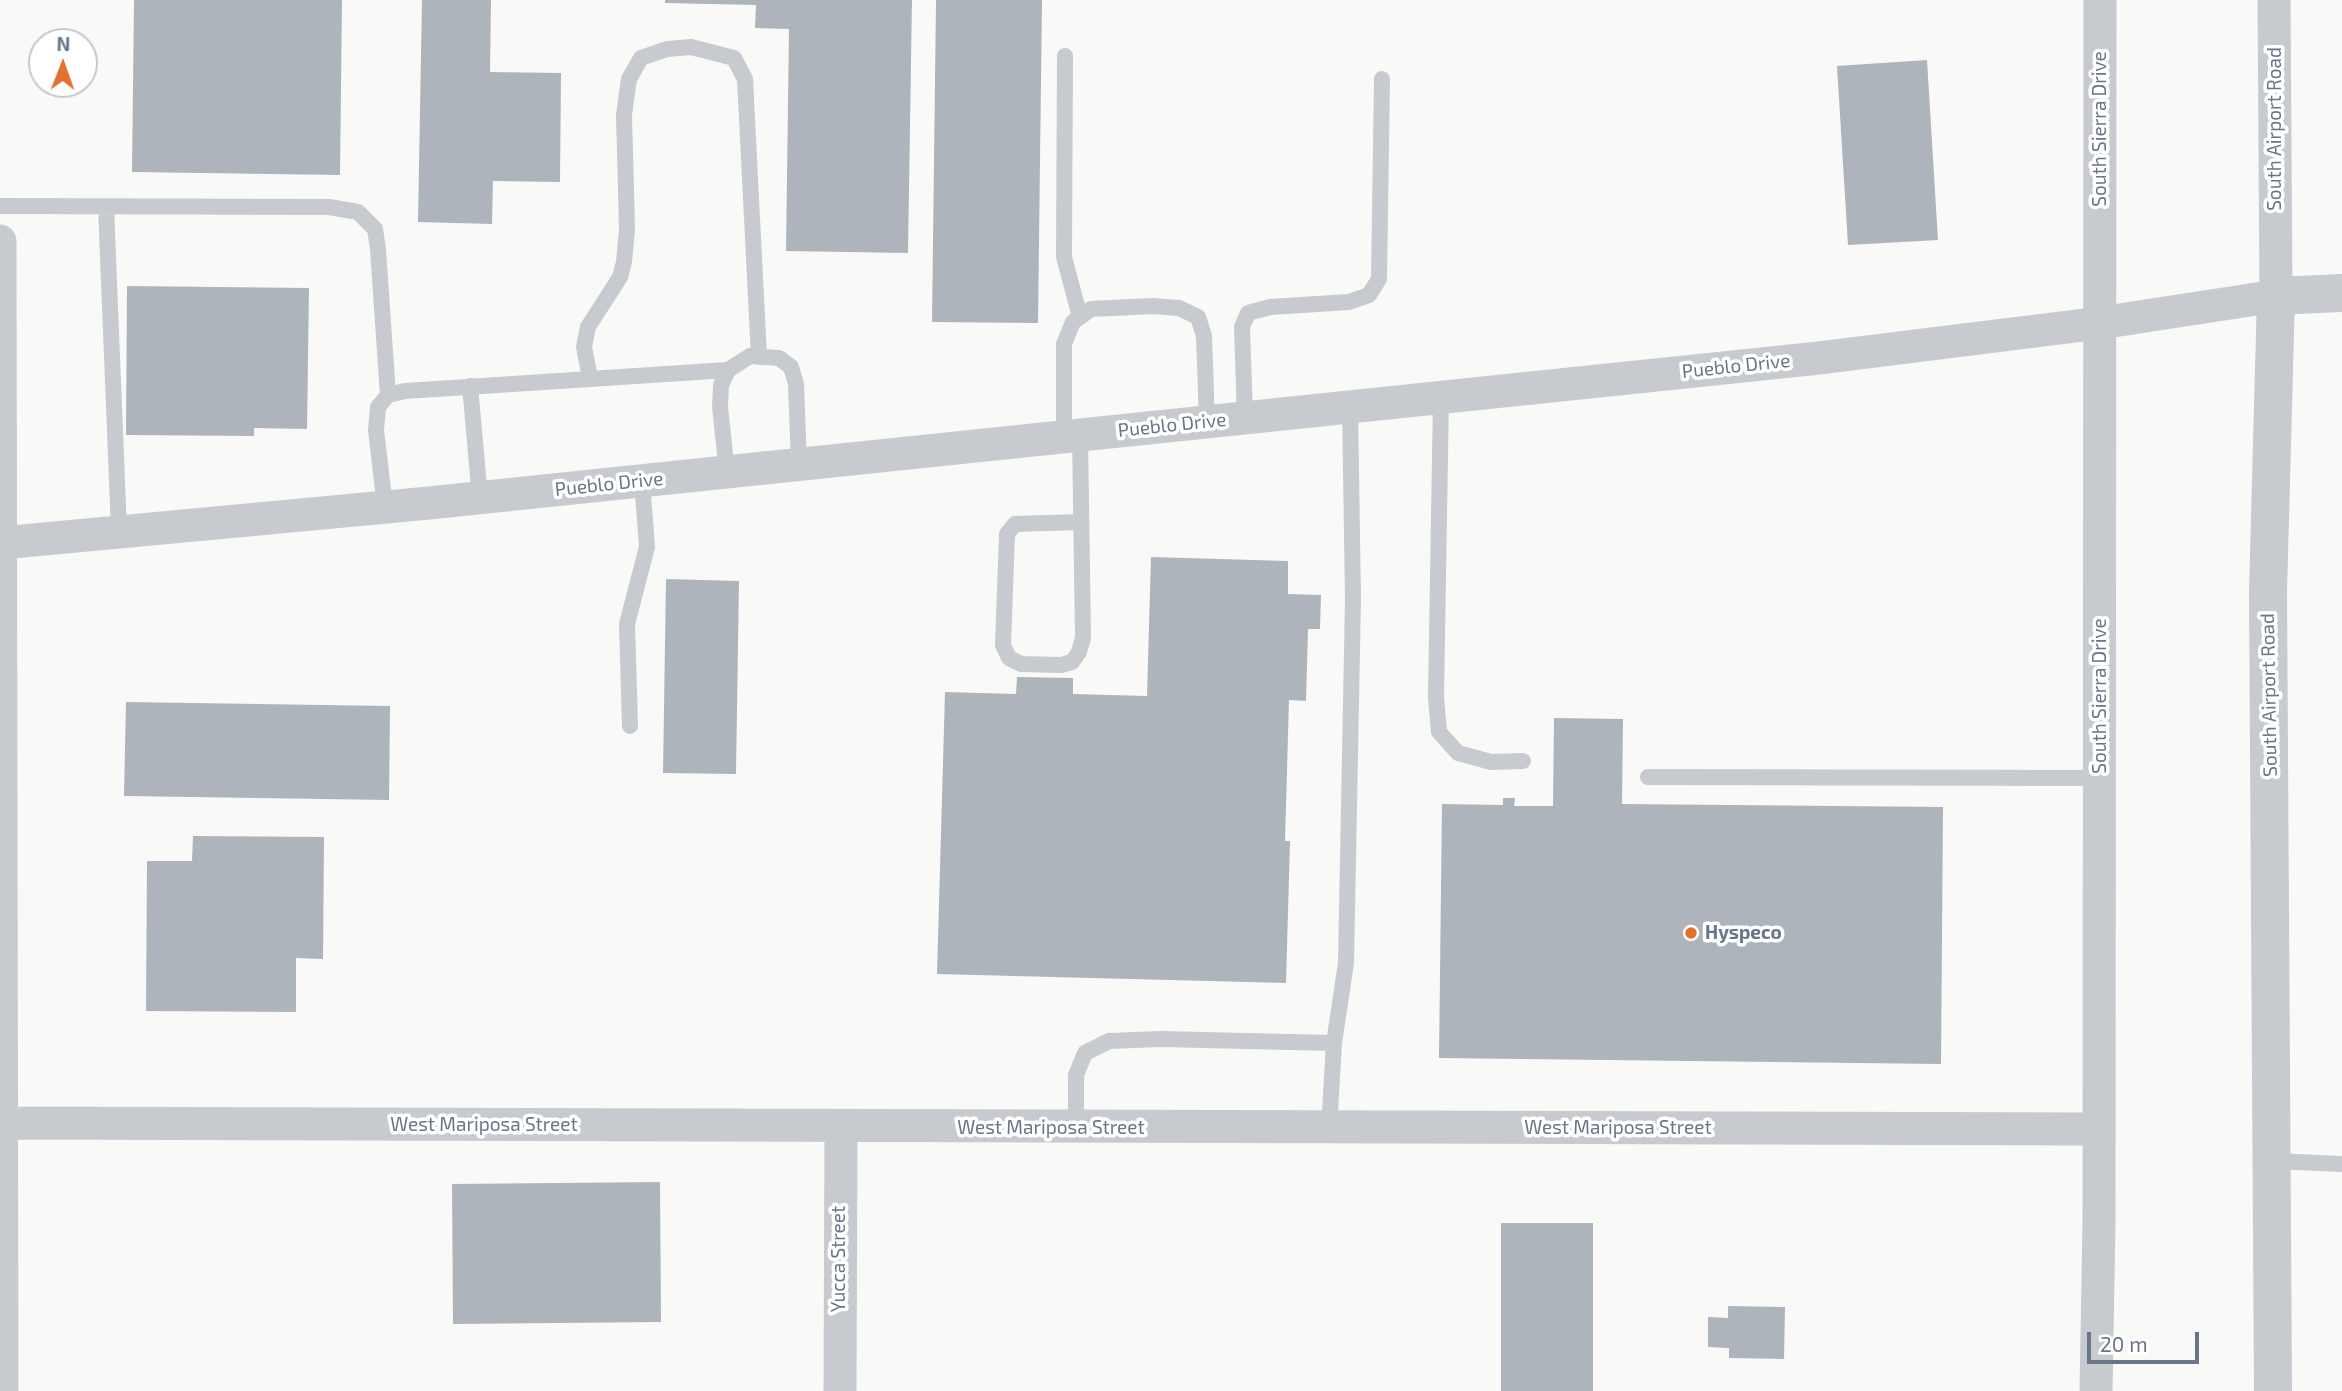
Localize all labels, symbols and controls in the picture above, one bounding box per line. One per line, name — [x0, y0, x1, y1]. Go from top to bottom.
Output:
north arrow — [28, 28, 98, 98]
text: N — [56, 32, 70, 55]
street label: South Airport Road — [2264, 47, 2286, 211]
street label: South Sierra Drive — [2089, 51, 2111, 207]
street label: Pueblo Drive — [1681, 349, 1791, 383]
street label: Pueblo Drive — [1117, 408, 1227, 442]
street label: Pueblo Drive — [554, 467, 664, 501]
street label: South Airport Road — [2256, 613, 2282, 777]
street label: South Sierra Drive — [2089, 618, 2111, 774]
place label: Hyspeco — [1705, 922, 1782, 944]
marker: Hyspeco — [1683, 925, 1699, 941]
street label: West Mariposa Street — [390, 1114, 578, 1136]
street label: West Mariposa Street — [957, 1117, 1145, 1139]
street label: West Mariposa Street — [1524, 1117, 1712, 1139]
street label: Yucca Street — [828, 1206, 850, 1312]
scale bar — [2090, 1318, 2202, 1362]
text: 20 m — [2100, 1331, 2148, 1356]

